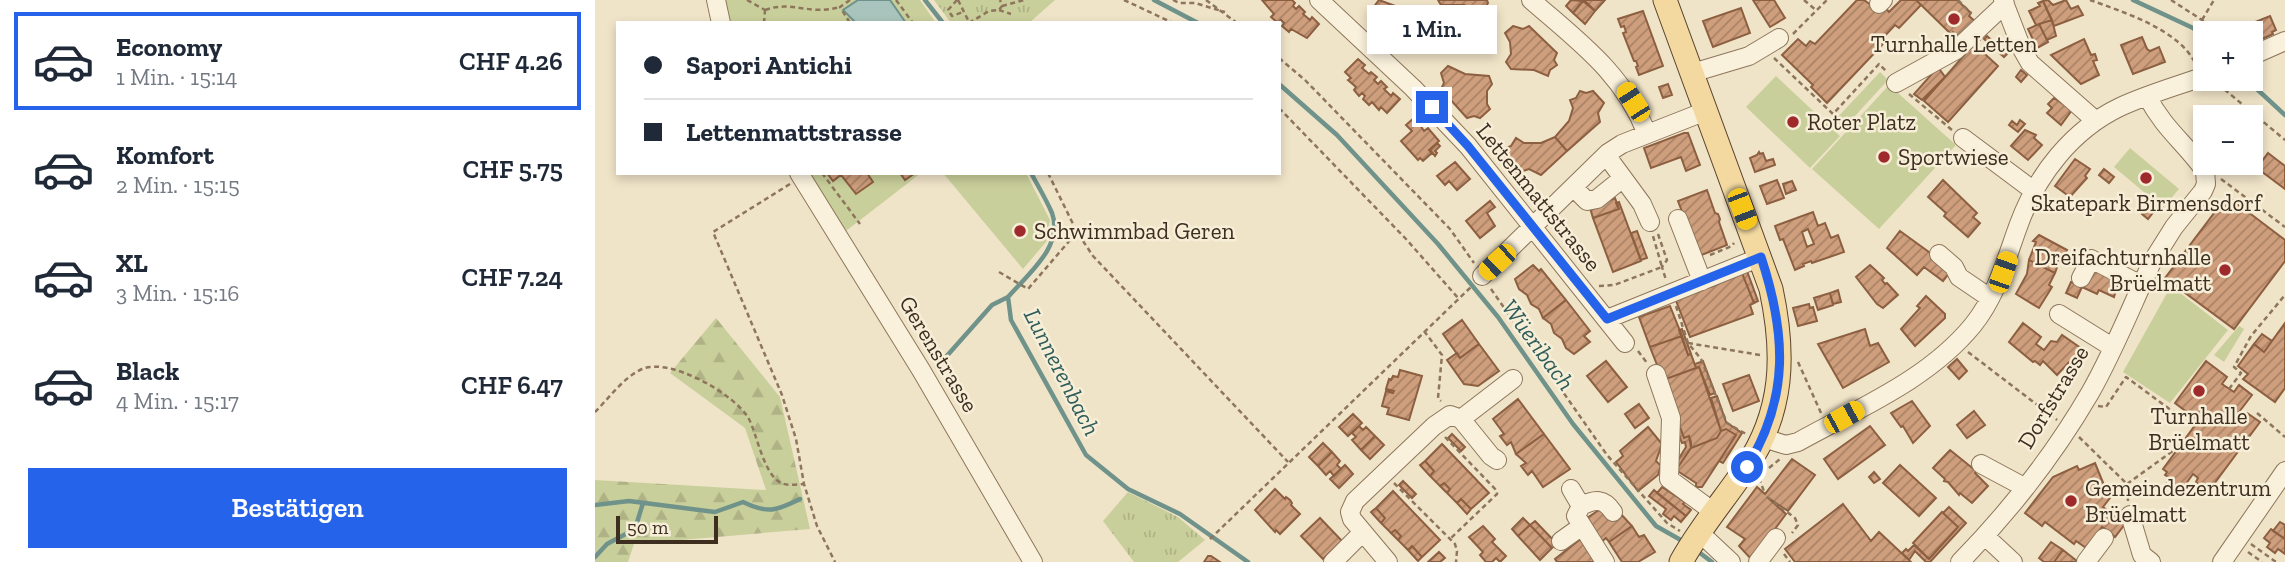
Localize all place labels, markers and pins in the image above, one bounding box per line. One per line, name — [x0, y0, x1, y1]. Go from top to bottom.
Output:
marker: Turnhalle Letten — [1946, 11, 1962, 27]
place label: Turnhalle Letten — [1871, 30, 2037, 58]
place label: Roter Platz — [1807, 108, 1917, 136]
marker: Roter Platz — [1785, 114, 1801, 130]
place label: Sportwiese — [1898, 143, 2009, 171]
marker: Sportwiese — [1876, 149, 1892, 165]
marker: Skatepark Birmensdorf — [2138, 170, 2154, 186]
place label: Skatepark Birmensdorf — [2031, 189, 2263, 217]
place label: Schwimmbad Geren — [1034, 217, 1235, 245]
marker: Schwimmbad Geren — [1012, 223, 1028, 239]
place label: Dreifachturnhalle Brüelmatt — [2035, 243, 2211, 297]
marker: Dreifachturnhalle Brüelmatt — [2217, 262, 2233, 278]
marker: Turnhalle Brüelmatt — [2191, 383, 2207, 399]
place label: Turnhalle Brüelmatt — [2148, 402, 2250, 456]
place label: Gemeindezentrum Brüelmatt — [2085, 474, 2271, 528]
marker: Gemeindezentrum Brüelmatt — [2063, 493, 2079, 509]

